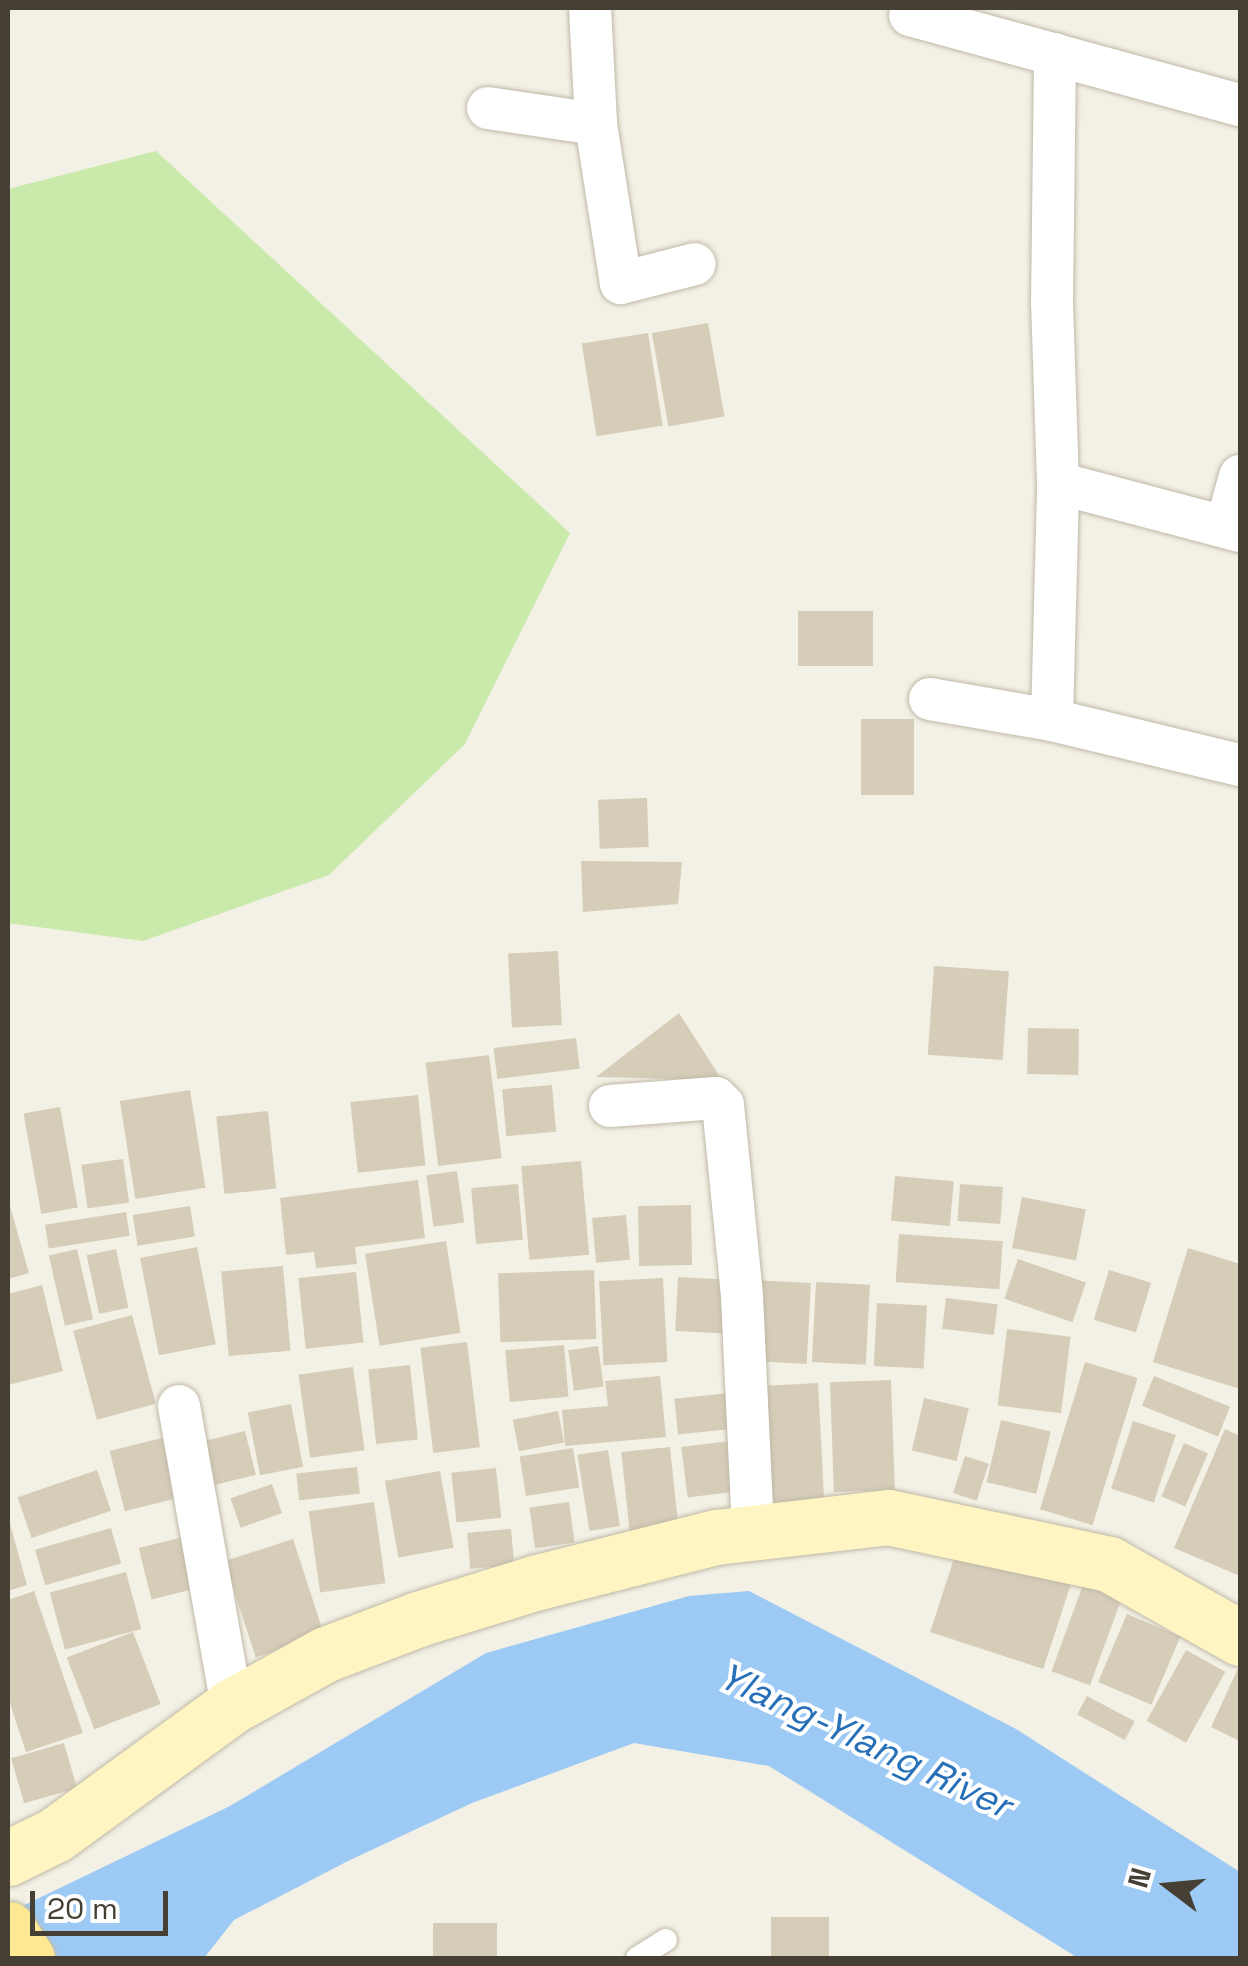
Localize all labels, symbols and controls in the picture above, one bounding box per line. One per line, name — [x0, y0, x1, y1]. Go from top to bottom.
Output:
water label: Ylang-Ylang River — [711, 1653, 1019, 1829]
north arrow — [1118, 1836, 1218, 1936]
text: N — [1119, 1864, 1159, 1892]
scale bar — [35, 1871, 172, 1933]
text: 20 m — [47, 1889, 118, 1928]

